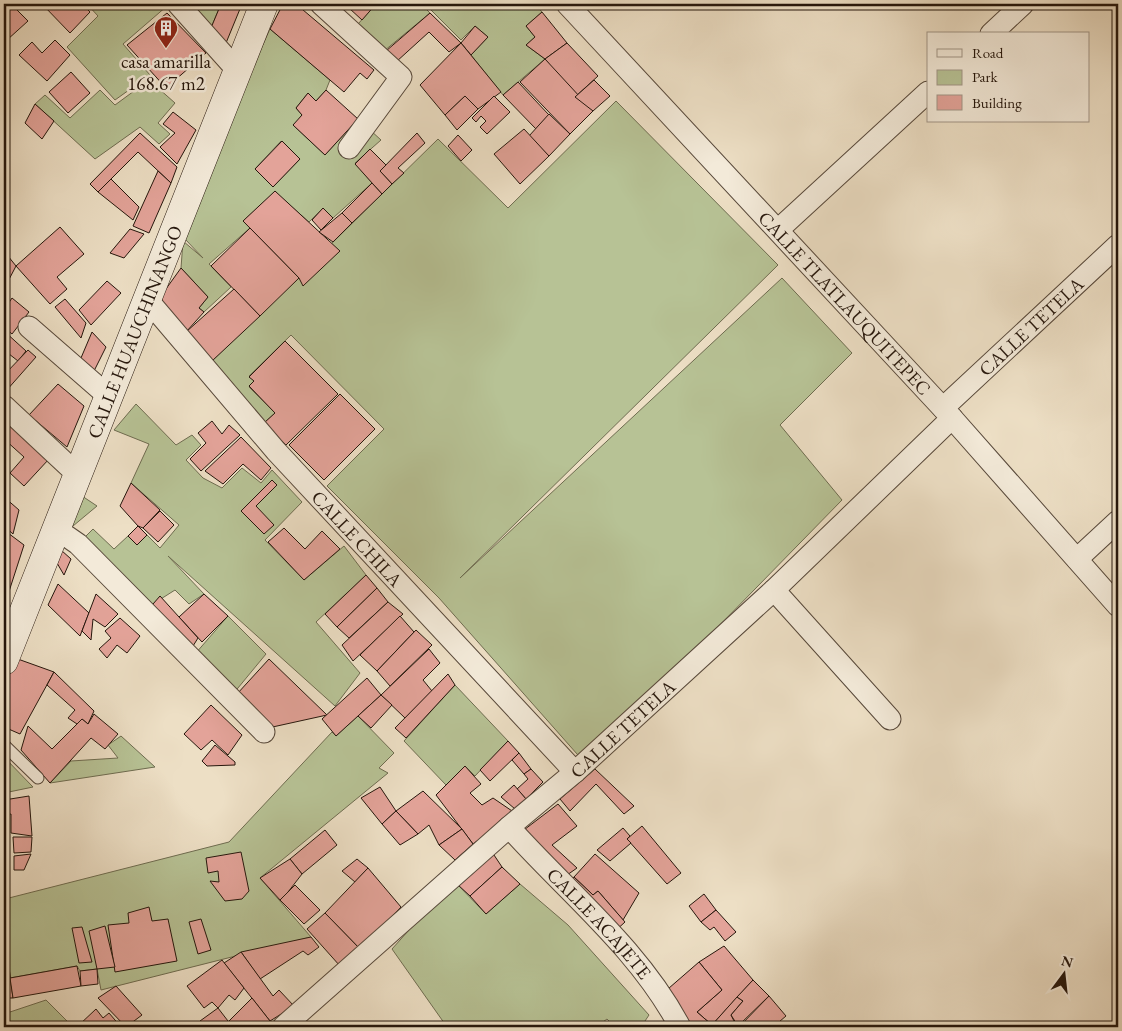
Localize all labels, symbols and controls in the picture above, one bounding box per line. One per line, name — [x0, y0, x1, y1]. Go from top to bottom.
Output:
building icon: casa amarilla 168.67 m2 — [153, 15, 179, 49]
legend — [927, 32, 1090, 122]
text: Road — [972, 43, 1004, 62]
place label: casa amarilla 168.67 m2 — [121, 49, 212, 96]
text: Park — [972, 67, 999, 86]
text: Building — [972, 93, 1022, 112]
street label: CALLE TLATLAUQUITEPEC — [753, 205, 937, 400]
street label: CALLE HUAUCHINANGO — [81, 222, 188, 442]
street label: CALLE TETELA — [973, 271, 1089, 381]
street label: CALLE CHILA — [306, 485, 409, 592]
street label: CALLE TETELA — [564, 673, 681, 783]
street label: CALLE ACAJETE — [542, 862, 657, 984]
north arrow — [1040, 948, 1090, 998]
text: N — [1060, 951, 1076, 972]

